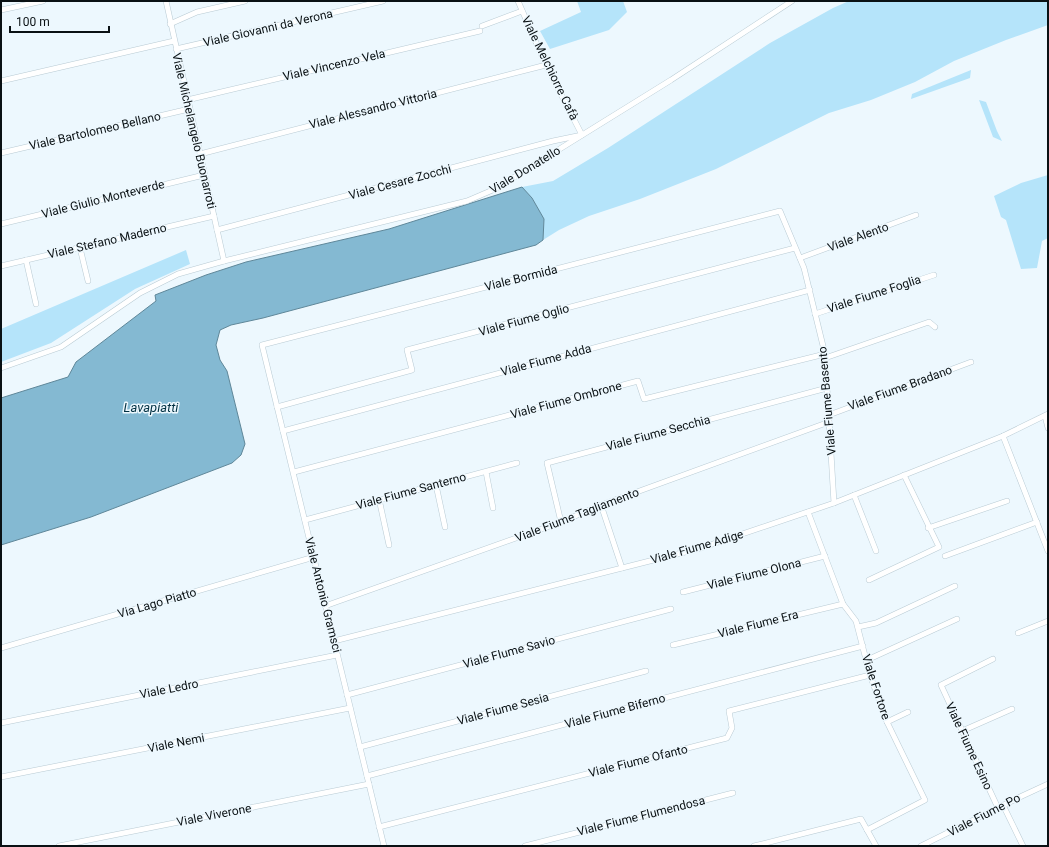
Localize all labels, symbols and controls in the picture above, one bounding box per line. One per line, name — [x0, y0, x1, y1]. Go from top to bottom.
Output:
street label: Viale Giovanni da Verona — [202, 6, 334, 50]
scale bar — [10, 8, 109, 34]
street label: Viale Melchiorre Cafà — [519, 14, 581, 122]
text: 100 m — [16, 15, 50, 29]
street label: Viale Vincenzo Vela — [281, 46, 387, 84]
street label: Viale Michelangelo Buonarroti — [169, 52, 219, 210]
street label: Viale Alessandro Vittoria — [308, 86, 438, 132]
street label: Viale Bartolomeo Bellano — [28, 109, 162, 153]
street label: Viale Donatello — [487, 143, 563, 197]
street label: Viale Cesare Zocchi — [347, 162, 453, 202]
street label: Viale Giulio Monteverde — [40, 177, 166, 221]
street label: Viale Alento — [826, 219, 890, 254]
street label: Viale Stefano Maderno — [46, 220, 168, 261]
street label: Viale Bormida — [483, 262, 559, 294]
street label: Viale Fiume Foglia — [825, 272, 923, 316]
street label: Viale Fiume Oglio — [477, 301, 571, 339]
street label: Viale Fiume Adda — [499, 341, 593, 379]
street label: Viale Fiume Basento — [815, 346, 839, 456]
street label: Viale Fiume Bradano — [846, 363, 954, 413]
street label: Viale Fiume Ombrone — [509, 378, 623, 422]
water label: Lavapiatti — [124, 400, 179, 415]
street label: Viale Fiume Secchia — [604, 412, 712, 454]
street label: Viale Fiume Santerno — [354, 470, 468, 512]
street label: Viale Fiume Tagliamento — [513, 485, 641, 545]
street label: Viale Fiume Adige — [649, 527, 745, 567]
street label: Viale Antonio Gramsci — [302, 536, 344, 654]
street label: Viale Fiume Olona — [705, 556, 803, 592]
street label: Via Lago Piatto — [116, 585, 198, 621]
street label: Viale Fiume Era — [716, 607, 800, 641]
street label: Viale FIume Savio — [461, 633, 557, 671]
street label: Viale Fortore — [859, 652, 893, 722]
street label: Viale Ledro — [138, 676, 200, 702]
street label: Viale Fiume Sesia — [456, 690, 550, 728]
street label: Viale Fiume Biferno — [563, 691, 667, 731]
street label: Viale Fiume Esino — [943, 700, 995, 792]
street label: Viale Nemi — [146, 731, 206, 755]
street label: Viale Fiume Ofanto — [587, 742, 689, 780]
street label: Viale Fiume Po — [945, 791, 1023, 839]
street label: Viale Fiume Flumendosa — [576, 793, 706, 839]
street label: Viale Viverone — [175, 801, 253, 829]

